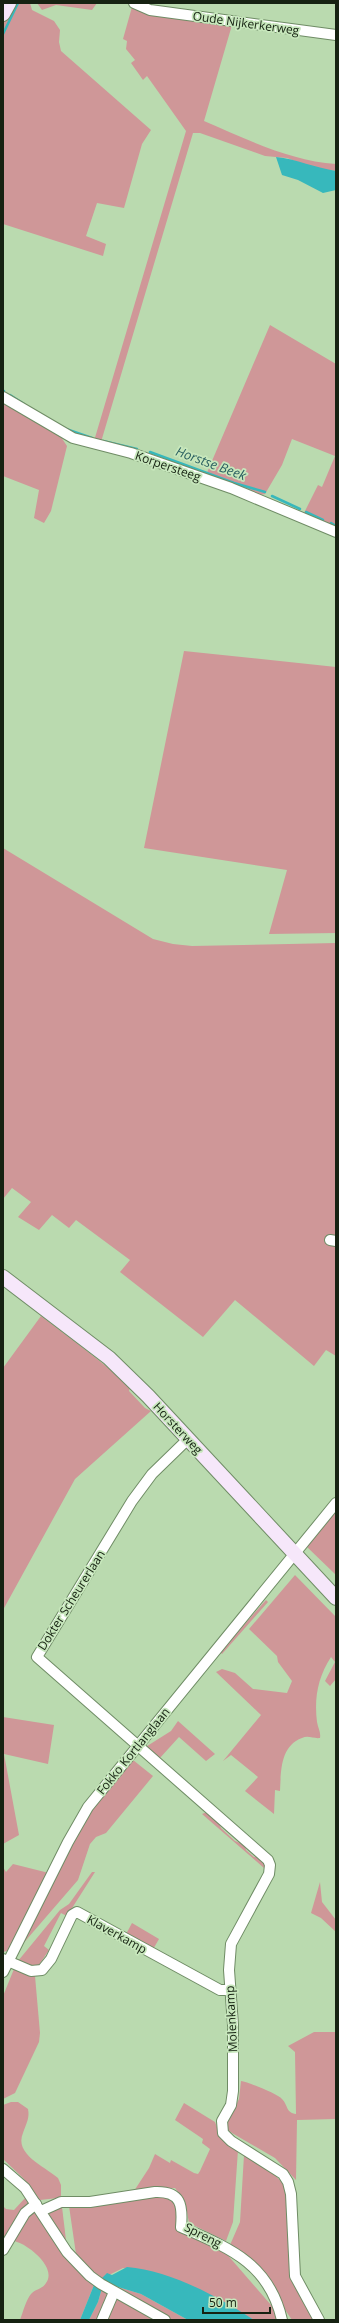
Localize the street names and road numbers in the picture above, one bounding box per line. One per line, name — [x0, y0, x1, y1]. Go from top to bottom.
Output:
street label: Oude Nijkerkerweg — [192, 7, 301, 39]
street label: Korpersteeg — [133, 447, 204, 485]
street label: Horsterweg — [150, 1398, 207, 1458]
street label: Dokter Scheurerlaan — [33, 1547, 109, 1653]
street label: Fokko Kortlanglaan — [93, 1704, 173, 1798]
street label: Klaverkamp — [84, 1911, 150, 1957]
street label: Molenkamp — [221, 1985, 241, 2053]
street label: Spreng — [182, 2218, 225, 2252]

